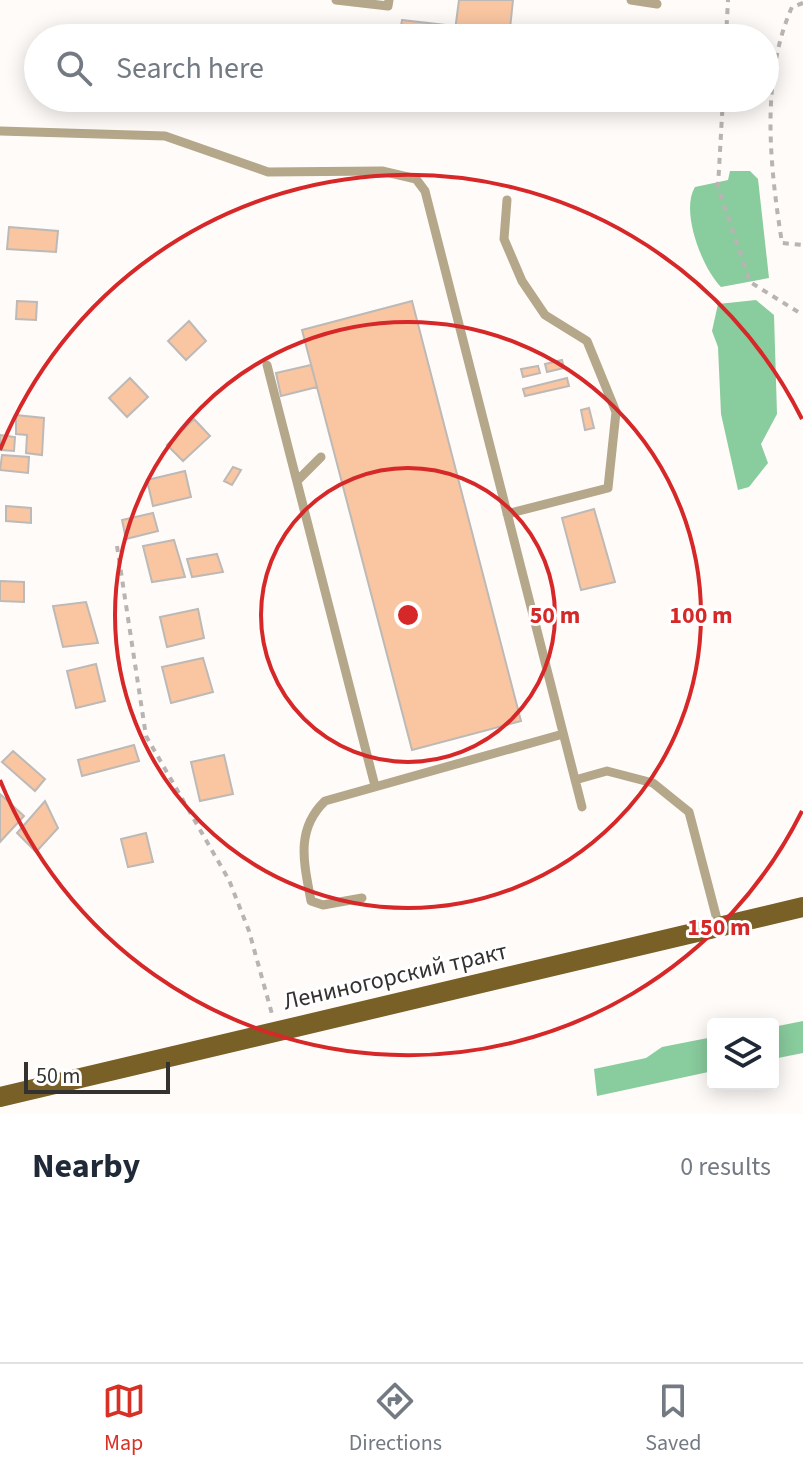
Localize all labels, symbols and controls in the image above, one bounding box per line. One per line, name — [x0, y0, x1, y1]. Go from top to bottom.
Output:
search box — [24, 24, 779, 112]
icon: search — [52, 46, 96, 90]
text: Search here — [116, 47, 264, 90]
text: 50 m — [530, 598, 580, 633]
text: 100 m — [669, 598, 733, 633]
centre of rings — [394, 601, 422, 629]
text: 150 m — [687, 910, 751, 945]
street label: Лениногорский тракт — [280, 934, 511, 1019]
map controls — [707, 1018, 779, 1090]
button: layers — [707, 1018, 779, 1090]
scale bar — [24, 1058, 170, 1094]
text: 50 m — [36, 1060, 81, 1092]
text: Nearby — [32, 1142, 140, 1191]
text: 0 results — [680, 1148, 771, 1185]
tab: Map — [102, 1379, 146, 1459]
tab: Directions — [349, 1379, 442, 1459]
tab: Saved — [645, 1379, 701, 1459]

